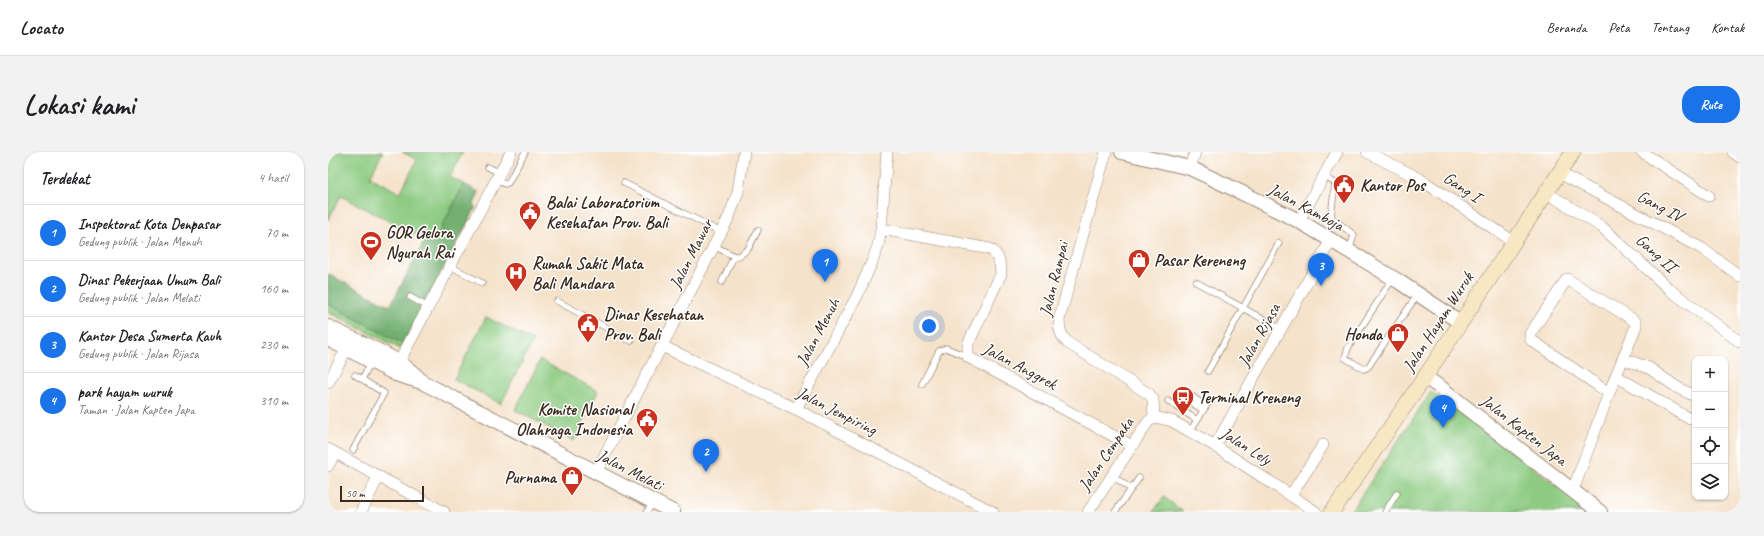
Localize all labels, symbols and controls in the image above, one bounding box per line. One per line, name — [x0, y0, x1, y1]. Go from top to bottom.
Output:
text: Locato — [20, 16, 63, 40]
text: Beranda — [1547, 19, 1587, 36]
text: Peta — [1609, 19, 1630, 36]
text: Tentang — [1652, 19, 1689, 36]
text: Kontak — [1711, 19, 1744, 36]
button: Rute — [1682, 86, 1740, 123]
text: Lokasi kami — [24, 87, 134, 122]
street label: Gang I — [1439, 167, 1488, 209]
text: Terdekat — [40, 168, 90, 189]
text: 4 hasil — [258, 170, 288, 186]
public building icon: Kantor Pos — [1331, 172, 1357, 205]
place label: Kantor Pos — [1360, 175, 1427, 196]
street label: Jalan Kamboja — [1264, 178, 1348, 236]
street label: Gang IV — [1634, 185, 1690, 228]
place label: Balai Laboratorium Kesehatan Prov. Bali — [546, 192, 670, 233]
public building icon: Balai Laboratorium Kesehatan Prov. Bali — [517, 199, 543, 232]
street label: Jalan Mawar — [664, 214, 718, 293]
text: Inspektorat Kota Denpasar — [78, 215, 220, 234]
place label: GOR Gelora Ngurah Rai — [386, 222, 456, 263]
text: 1 — [50, 225, 56, 241]
text: 70 m — [266, 225, 288, 241]
sports icon: GOR Gelora Ngurah Rai — [358, 229, 384, 262]
street label: Gang II — [1631, 229, 1684, 279]
text: Gedung publik · Jalan Menuh — [78, 234, 202, 250]
street label: Jalan Rampai — [1034, 238, 1074, 319]
shop icon: Pasar Kereneng — [1126, 247, 1152, 280]
pin: 1 — [812, 249, 838, 282]
place label: Pasar Kereneng — [1154, 250, 1247, 271]
place label: Rumah Sakit Mata Bali Mandara — [532, 253, 645, 294]
pin: 3 — [1308, 253, 1334, 286]
hospital icon: Rumah Sakit Mata Bali Mandara — [503, 260, 529, 293]
street label: Jalan Hayam Wuruk — [1397, 267, 1479, 377]
text: Dinas Pekerjaan Umum Bali — [78, 271, 220, 290]
text: 2 — [50, 281, 56, 297]
text: 160 m — [260, 281, 288, 297]
text: Gedung publik · Jalan Melati — [78, 290, 200, 306]
street label: Jalan Menuh — [791, 294, 845, 370]
street label: Jalan Rijasa — [1233, 299, 1285, 371]
place label: Dinas Kesehatan Prov. Bali — [604, 304, 705, 345]
public building icon: Dinas Kesehatan Prov. Bali — [575, 311, 601, 344]
your location — [919, 316, 939, 336]
shop icon: Honda — [1385, 321, 1411, 354]
place label: Honda — [1344, 324, 1384, 345]
text: Kantor Desa Sumerta Kauh — [78, 327, 221, 346]
text: 3 — [50, 337, 56, 353]
text: 230 m — [260, 337, 288, 353]
street label: Jalan Anggrek — [979, 337, 1062, 395]
text: Gedung publik · Jalan Rijasa — [78, 346, 198, 362]
map controls — [1692, 356, 1728, 500]
button: + — [1692, 356, 1728, 392]
street label: Jalan Jempiring — [793, 381, 881, 440]
text: park hayam wuruk — [78, 383, 172, 402]
bus stop icon: Terminal Kreneng — [1170, 384, 1196, 417]
place label: Terminal Kreneng — [1198, 387, 1302, 408]
street label: Jalan Kapten Japa — [1476, 389, 1573, 471]
button: − — [1692, 392, 1728, 428]
text: 4 — [50, 393, 56, 409]
text: 310 m — [260, 393, 288, 409]
pin: 4 — [1430, 395, 1456, 428]
place label: Komite Nasional Olahraga Indonesia — [516, 399, 635, 440]
text: Taman · Jalan Kapten Japa — [78, 402, 195, 418]
public building icon: Komite Nasional Olahraga Indonesia — [634, 406, 660, 439]
street label: Jalan Cempaka — [1073, 412, 1139, 496]
street label: Jalan Lely — [1216, 422, 1276, 470]
button: locate — [1692, 428, 1728, 464]
pin: 2 — [693, 439, 719, 472]
street label: Jalan Melati — [593, 444, 668, 496]
shop icon: Purnama — [559, 464, 585, 497]
button: layers — [1692, 464, 1728, 500]
place label: Purnama — [505, 467, 558, 488]
scale bar — [340, 484, 424, 503]
text: 50 m — [346, 486, 365, 500]

